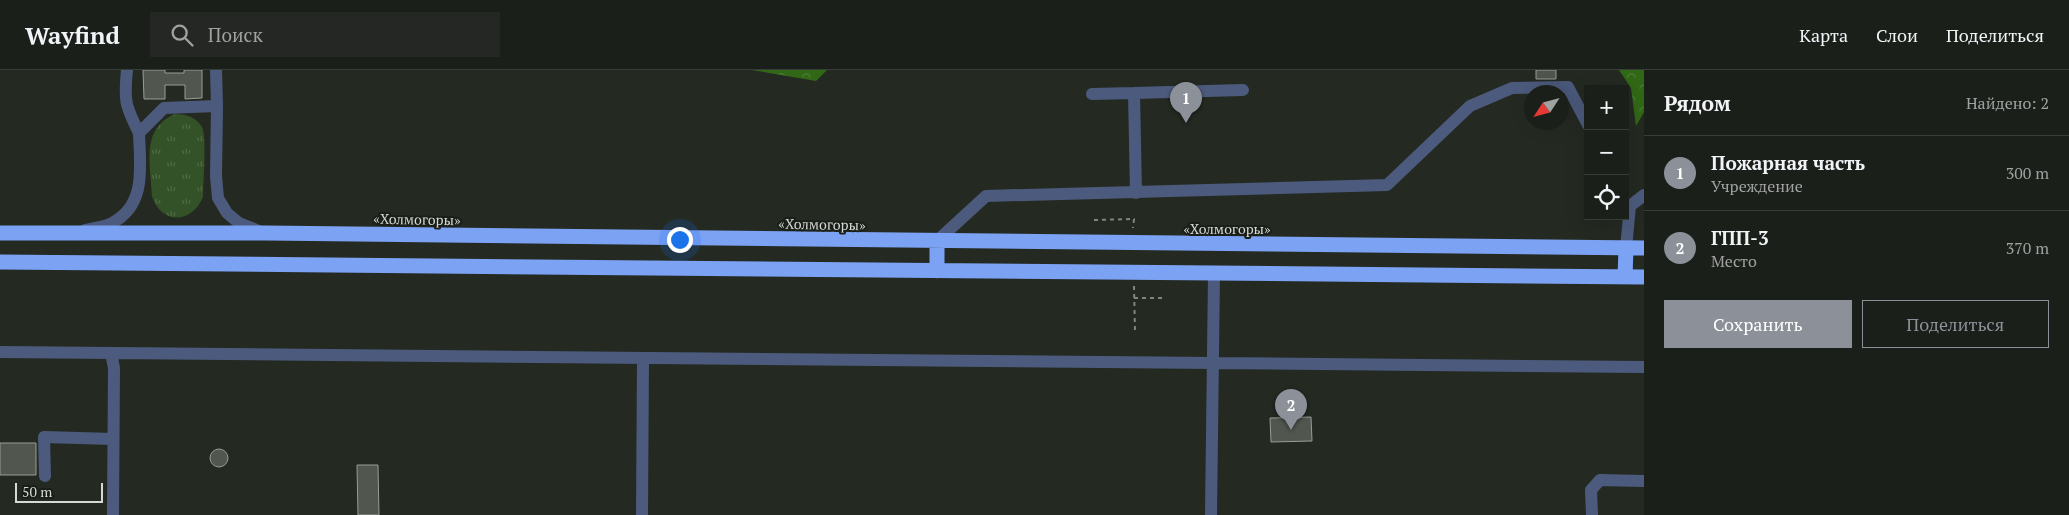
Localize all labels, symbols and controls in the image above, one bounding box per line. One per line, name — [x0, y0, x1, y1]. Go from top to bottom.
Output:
search box — [150, 12, 500, 57]
text: Wayfind — [25, 19, 120, 51]
icon: search — [168, 21, 196, 49]
text: Поиск — [208, 22, 263, 47]
text: Карта — [1799, 23, 1848, 47]
text: Слои — [1876, 23, 1918, 47]
text: Поделиться — [1946, 23, 2044, 47]
pin: 1 — [1170, 82, 1202, 123]
north arrow — [1524, 85, 1569, 130]
map controls — [1584, 85, 1629, 220]
button: + — [1584, 85, 1629, 130]
text: Рядом — [1664, 89, 1731, 117]
text: Найдено: 2 — [1966, 92, 2049, 114]
button: − — [1584, 130, 1629, 175]
text: Пожарная часть — [1711, 150, 1865, 175]
text: 1 — [1675, 162, 1685, 184]
text: 300 m — [2006, 162, 2049, 184]
button: locate — [1584, 175, 1629, 220]
text: Учреждение — [1711, 175, 1803, 197]
street label: «Холмогоры» — [373, 209, 461, 229]
street label: «Холмогоры» — [778, 214, 866, 234]
street label: «Холмогоры» — [1183, 219, 1271, 238]
text: ГПП-3 — [1711, 225, 1769, 250]
your location — [667, 227, 693, 253]
text: 2 — [1675, 237, 1685, 259]
text: 370 m — [2006, 237, 2049, 259]
text: Место — [1711, 250, 1757, 272]
button: Сохранить — [1664, 300, 1852, 348]
button: Поделиться — [1862, 300, 2049, 348]
pin: 2 — [1275, 389, 1307, 430]
scale bar — [15, 480, 102, 503]
text: 50 m — [22, 482, 52, 501]

